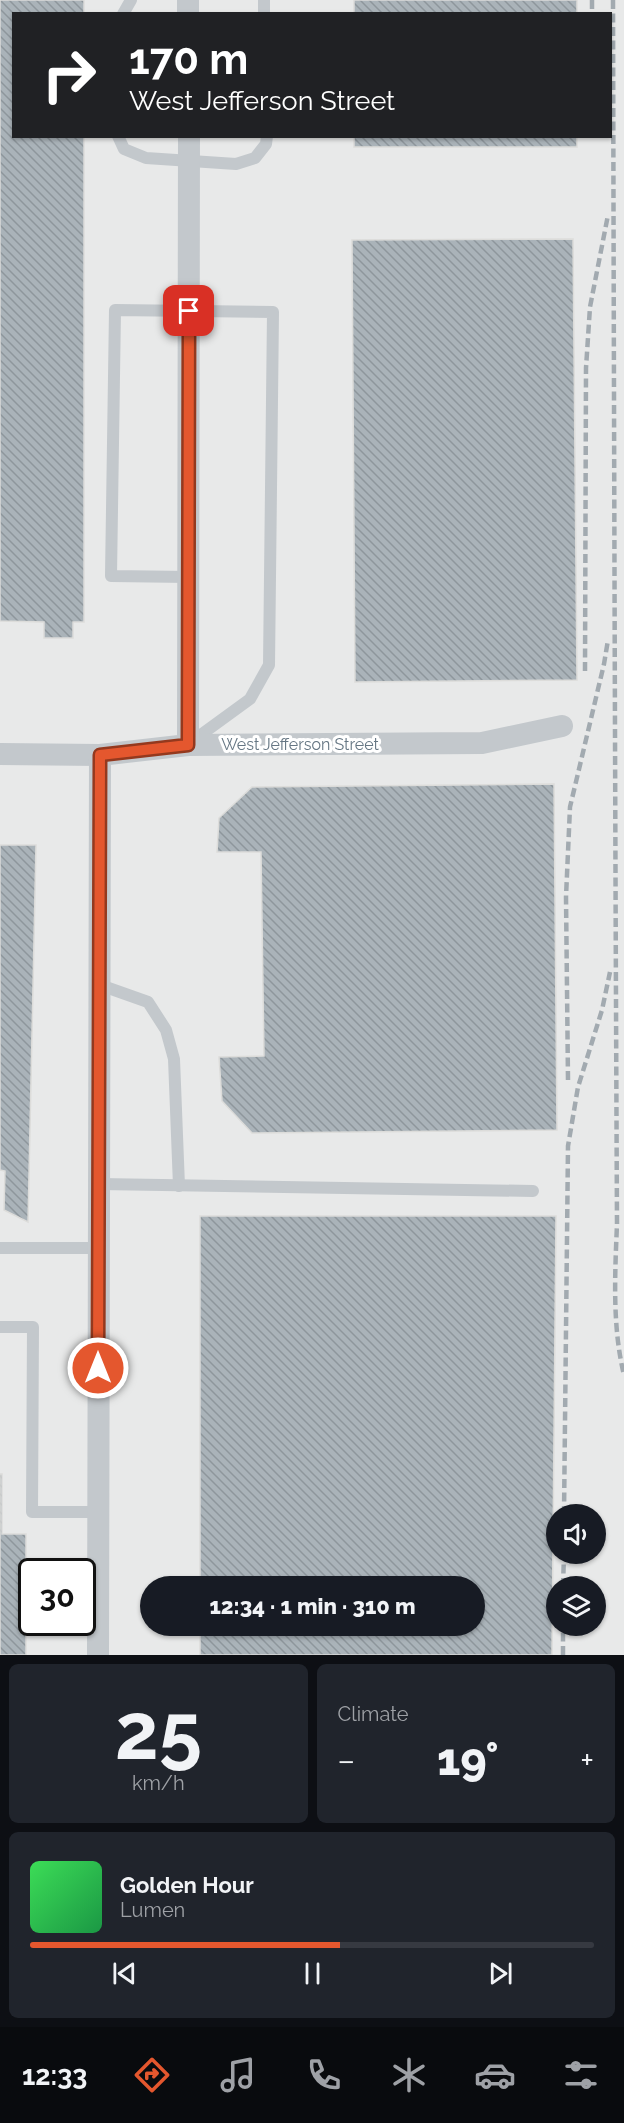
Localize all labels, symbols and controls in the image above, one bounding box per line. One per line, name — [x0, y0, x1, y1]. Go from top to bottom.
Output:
text: 170 m — [129, 35, 248, 84]
icon: right — [30, 36, 108, 114]
text: West Jefferson Street — [129, 85, 395, 116]
pin — [163, 285, 214, 336]
icon: arrive — [172, 294, 205, 327]
street label: West Jefferson Street — [221, 735, 380, 754]
position arrow — [66, 1336, 130, 1400]
map controls — [546, 1504, 606, 1636]
button: sound — [546, 1504, 606, 1564]
speed limit sign: 30 — [18, 1558, 96, 1636]
button: layers — [546, 1576, 606, 1636]
text: 12:34 · 1 min · 310 m — [209, 1593, 416, 1619]
text: 25 — [115, 1686, 202, 1777]
text: Climate — [338, 1702, 409, 1726]
text: 19° — [437, 1733, 499, 1786]
text: − — [338, 1741, 355, 1780]
text: + — [580, 1741, 594, 1780]
text: km/h — [132, 1771, 185, 1795]
text: Golden Hour — [120, 1872, 254, 1898]
text: Lumen — [120, 1898, 185, 1922]
icon: previous — [108, 1957, 141, 1990]
icon: pause — [296, 1957, 329, 1990]
icon: next — [484, 1957, 517, 1990]
icon: directions — [131, 2054, 173, 2096]
icon: music — [217, 2054, 259, 2096]
icon: phone — [303, 2054, 345, 2096]
icon: climate — [388, 2054, 430, 2096]
icon: car — [474, 2054, 516, 2096]
icon: filters — [560, 2054, 602, 2096]
text: 12:33 — [22, 2060, 87, 2091]

